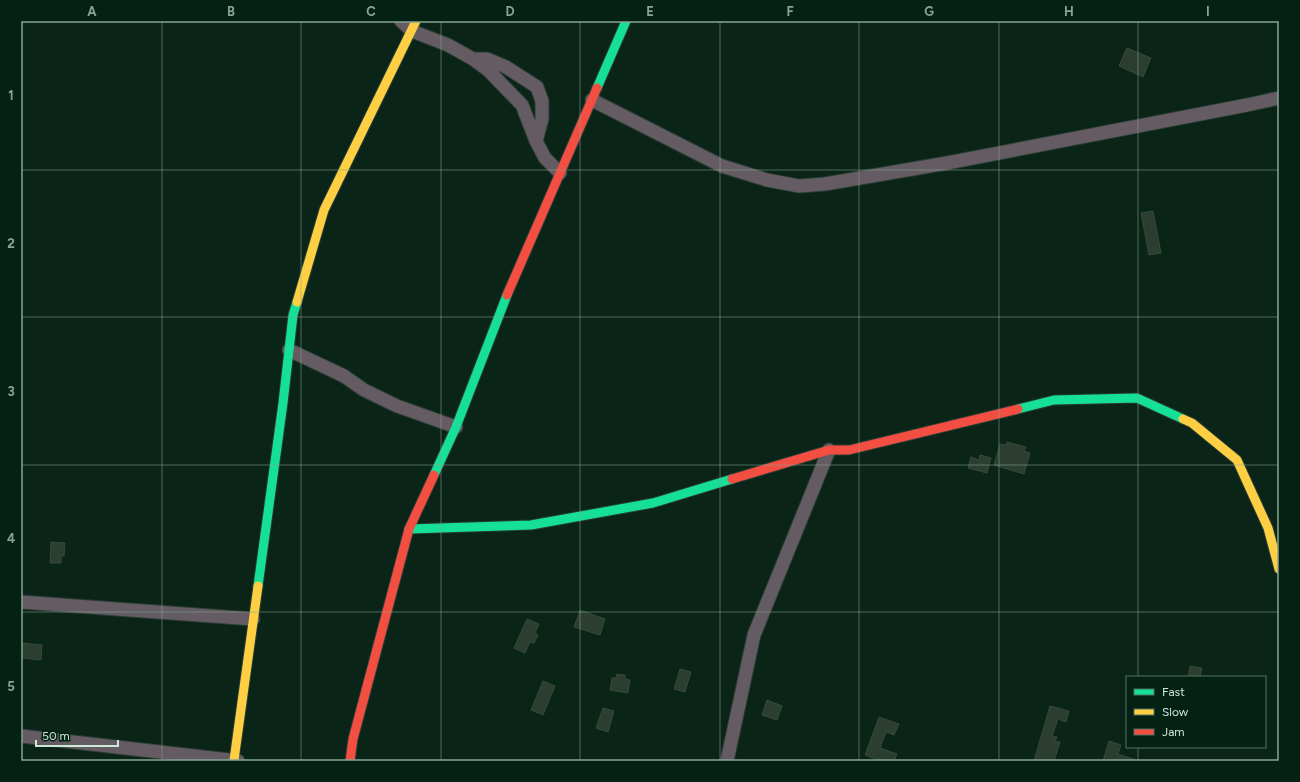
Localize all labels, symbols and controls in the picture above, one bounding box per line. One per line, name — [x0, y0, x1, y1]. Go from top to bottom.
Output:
text: A — [87, 4, 97, 19]
text: B — [227, 4, 235, 19]
text: C — [366, 4, 376, 19]
text: D — [505, 4, 515, 19]
text: E — [646, 4, 654, 19]
text: F — [786, 4, 794, 19]
text: G — [924, 4, 934, 19]
text: H — [1064, 4, 1074, 19]
text: I — [1206, 4, 1210, 19]
text: 1 — [8, 88, 14, 103]
text: 2 — [7, 236, 15, 251]
text: 3 — [7, 384, 15, 399]
text: 4 — [7, 531, 15, 546]
legend — [1126, 676, 1266, 748]
text: 5 — [7, 679, 15, 694]
text: Fast — [1162, 685, 1185, 699]
text: Slow — [1162, 705, 1189, 719]
scale bar — [36, 722, 118, 748]
text: Jam — [1162, 725, 1185, 739]
text: 50 m — [42, 729, 70, 743]

